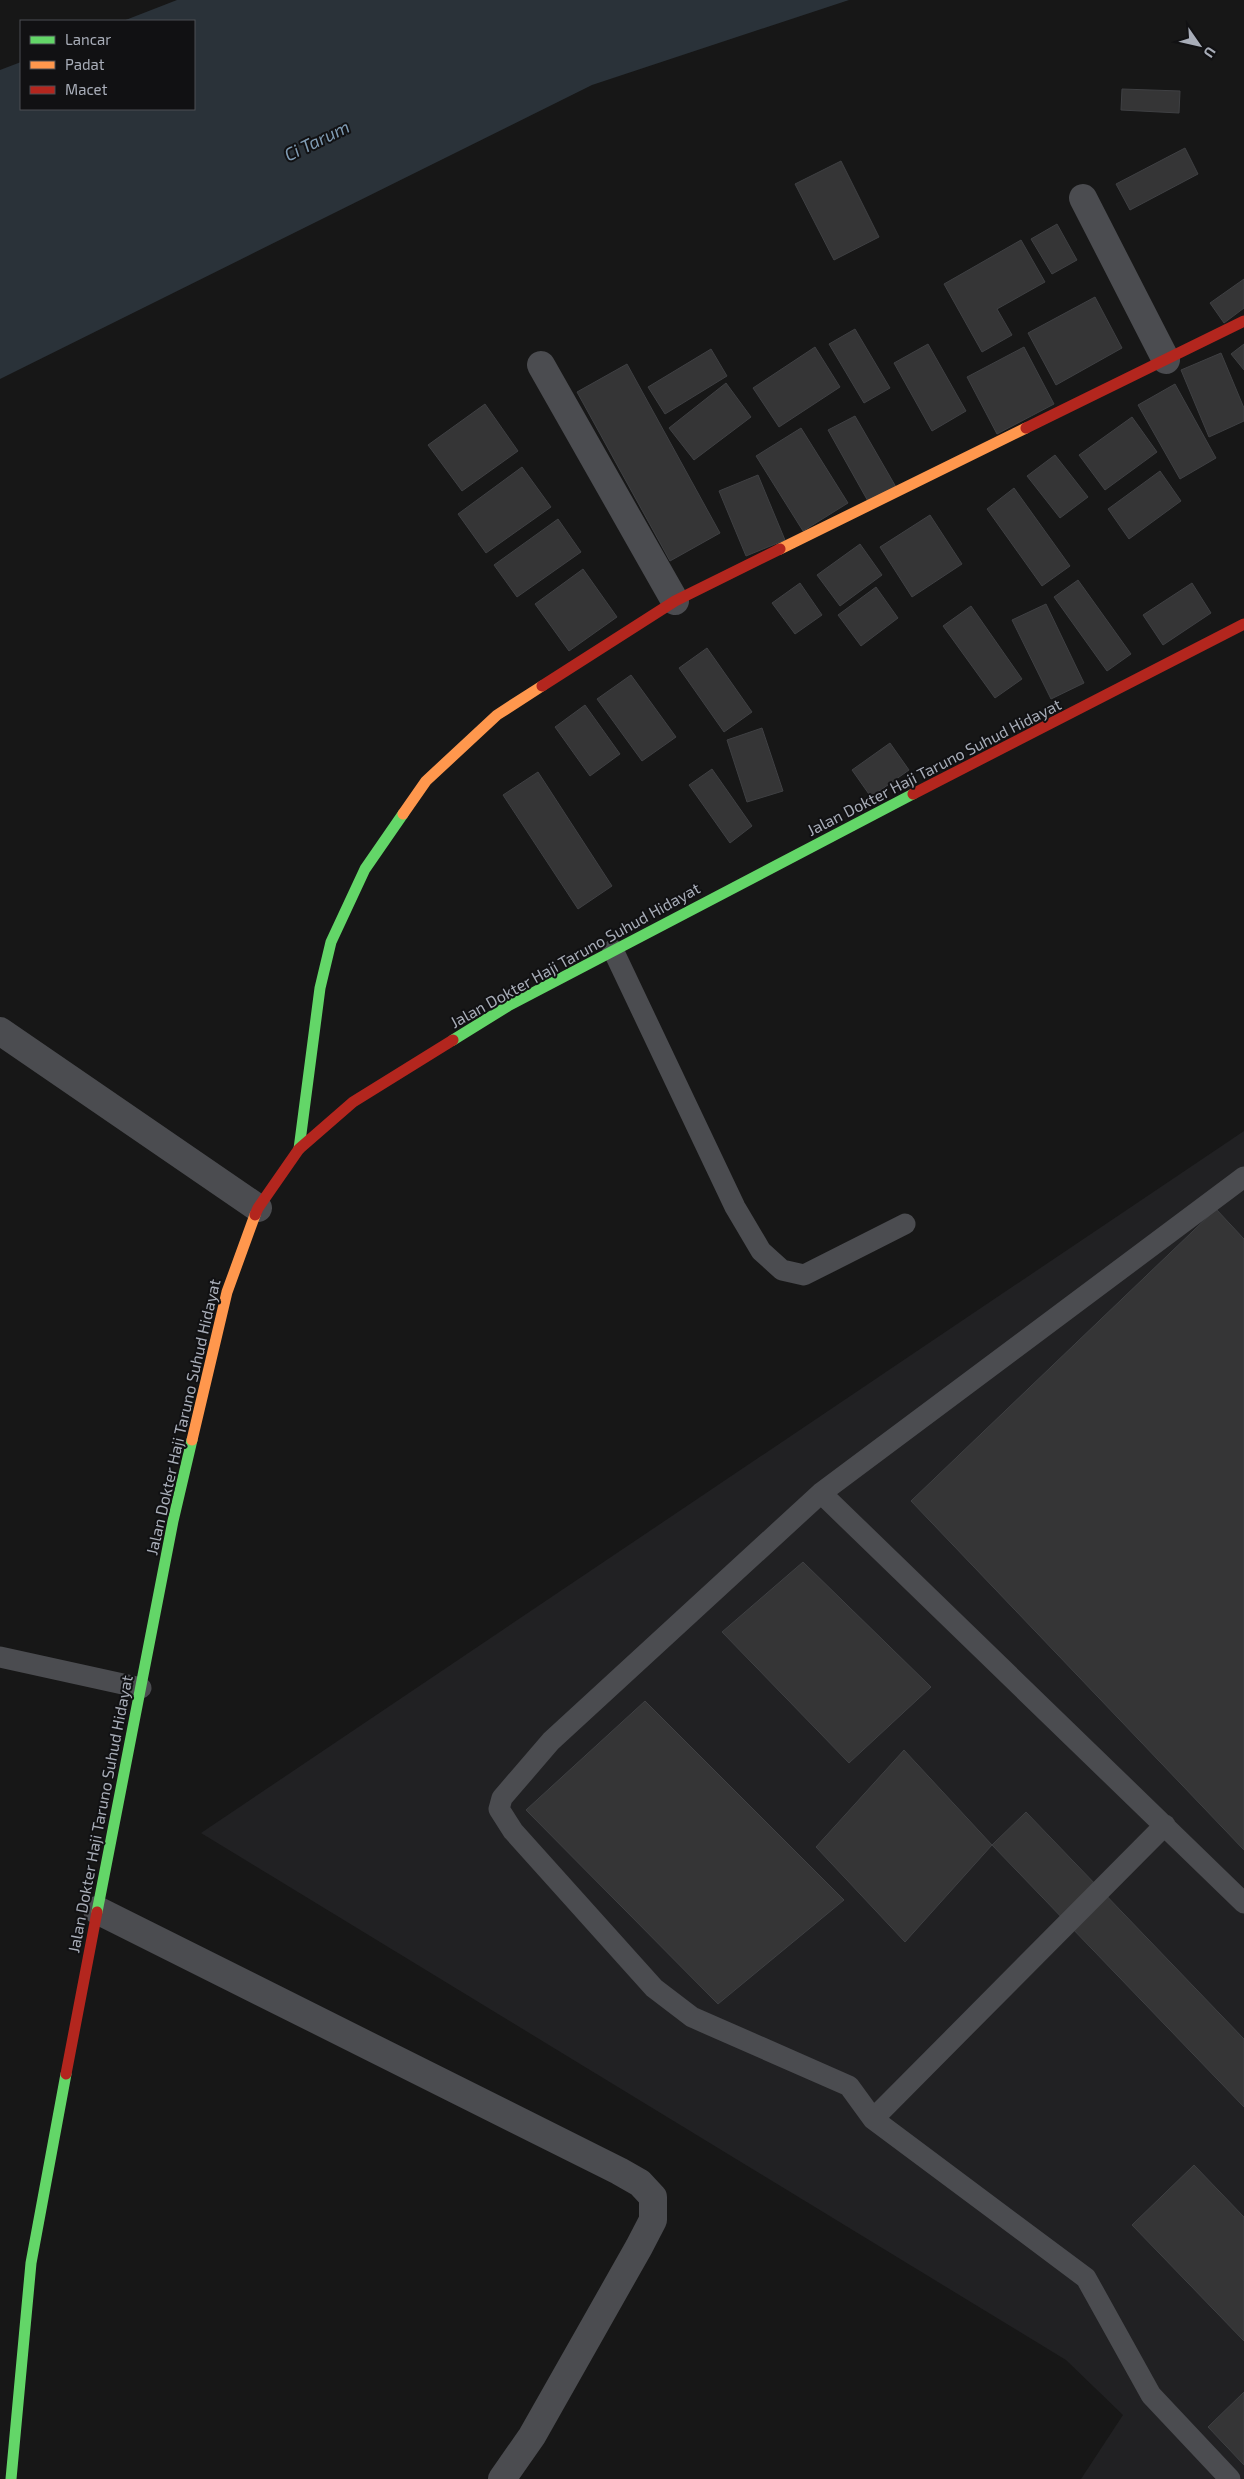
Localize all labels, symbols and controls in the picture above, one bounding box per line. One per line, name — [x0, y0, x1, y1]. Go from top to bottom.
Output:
legend — [20, 20, 195, 110]
north arrow — [1174, 20, 1224, 70]
text: Lancar — [65, 30, 111, 48]
text: U — [1200, 44, 1220, 61]
text: Padat — [65, 55, 105, 73]
text: Macet — [65, 80, 108, 98]
water label: Ci Tarum — [280, 115, 353, 165]
street label: Jalan Dokter Haji Taruno Suhud Hidayat — [804, 694, 1064, 840]
street label: Jalan Dokter Haji Taruno Suhud Hidayat — [447, 878, 703, 1032]
street label: Jalan Dokter Haji Taruno Suhud Hidayat — [141, 1277, 225, 1557]
street label: Jalan Dokter Haji Taruno Suhud Hidayat — [63, 1673, 137, 1955]

